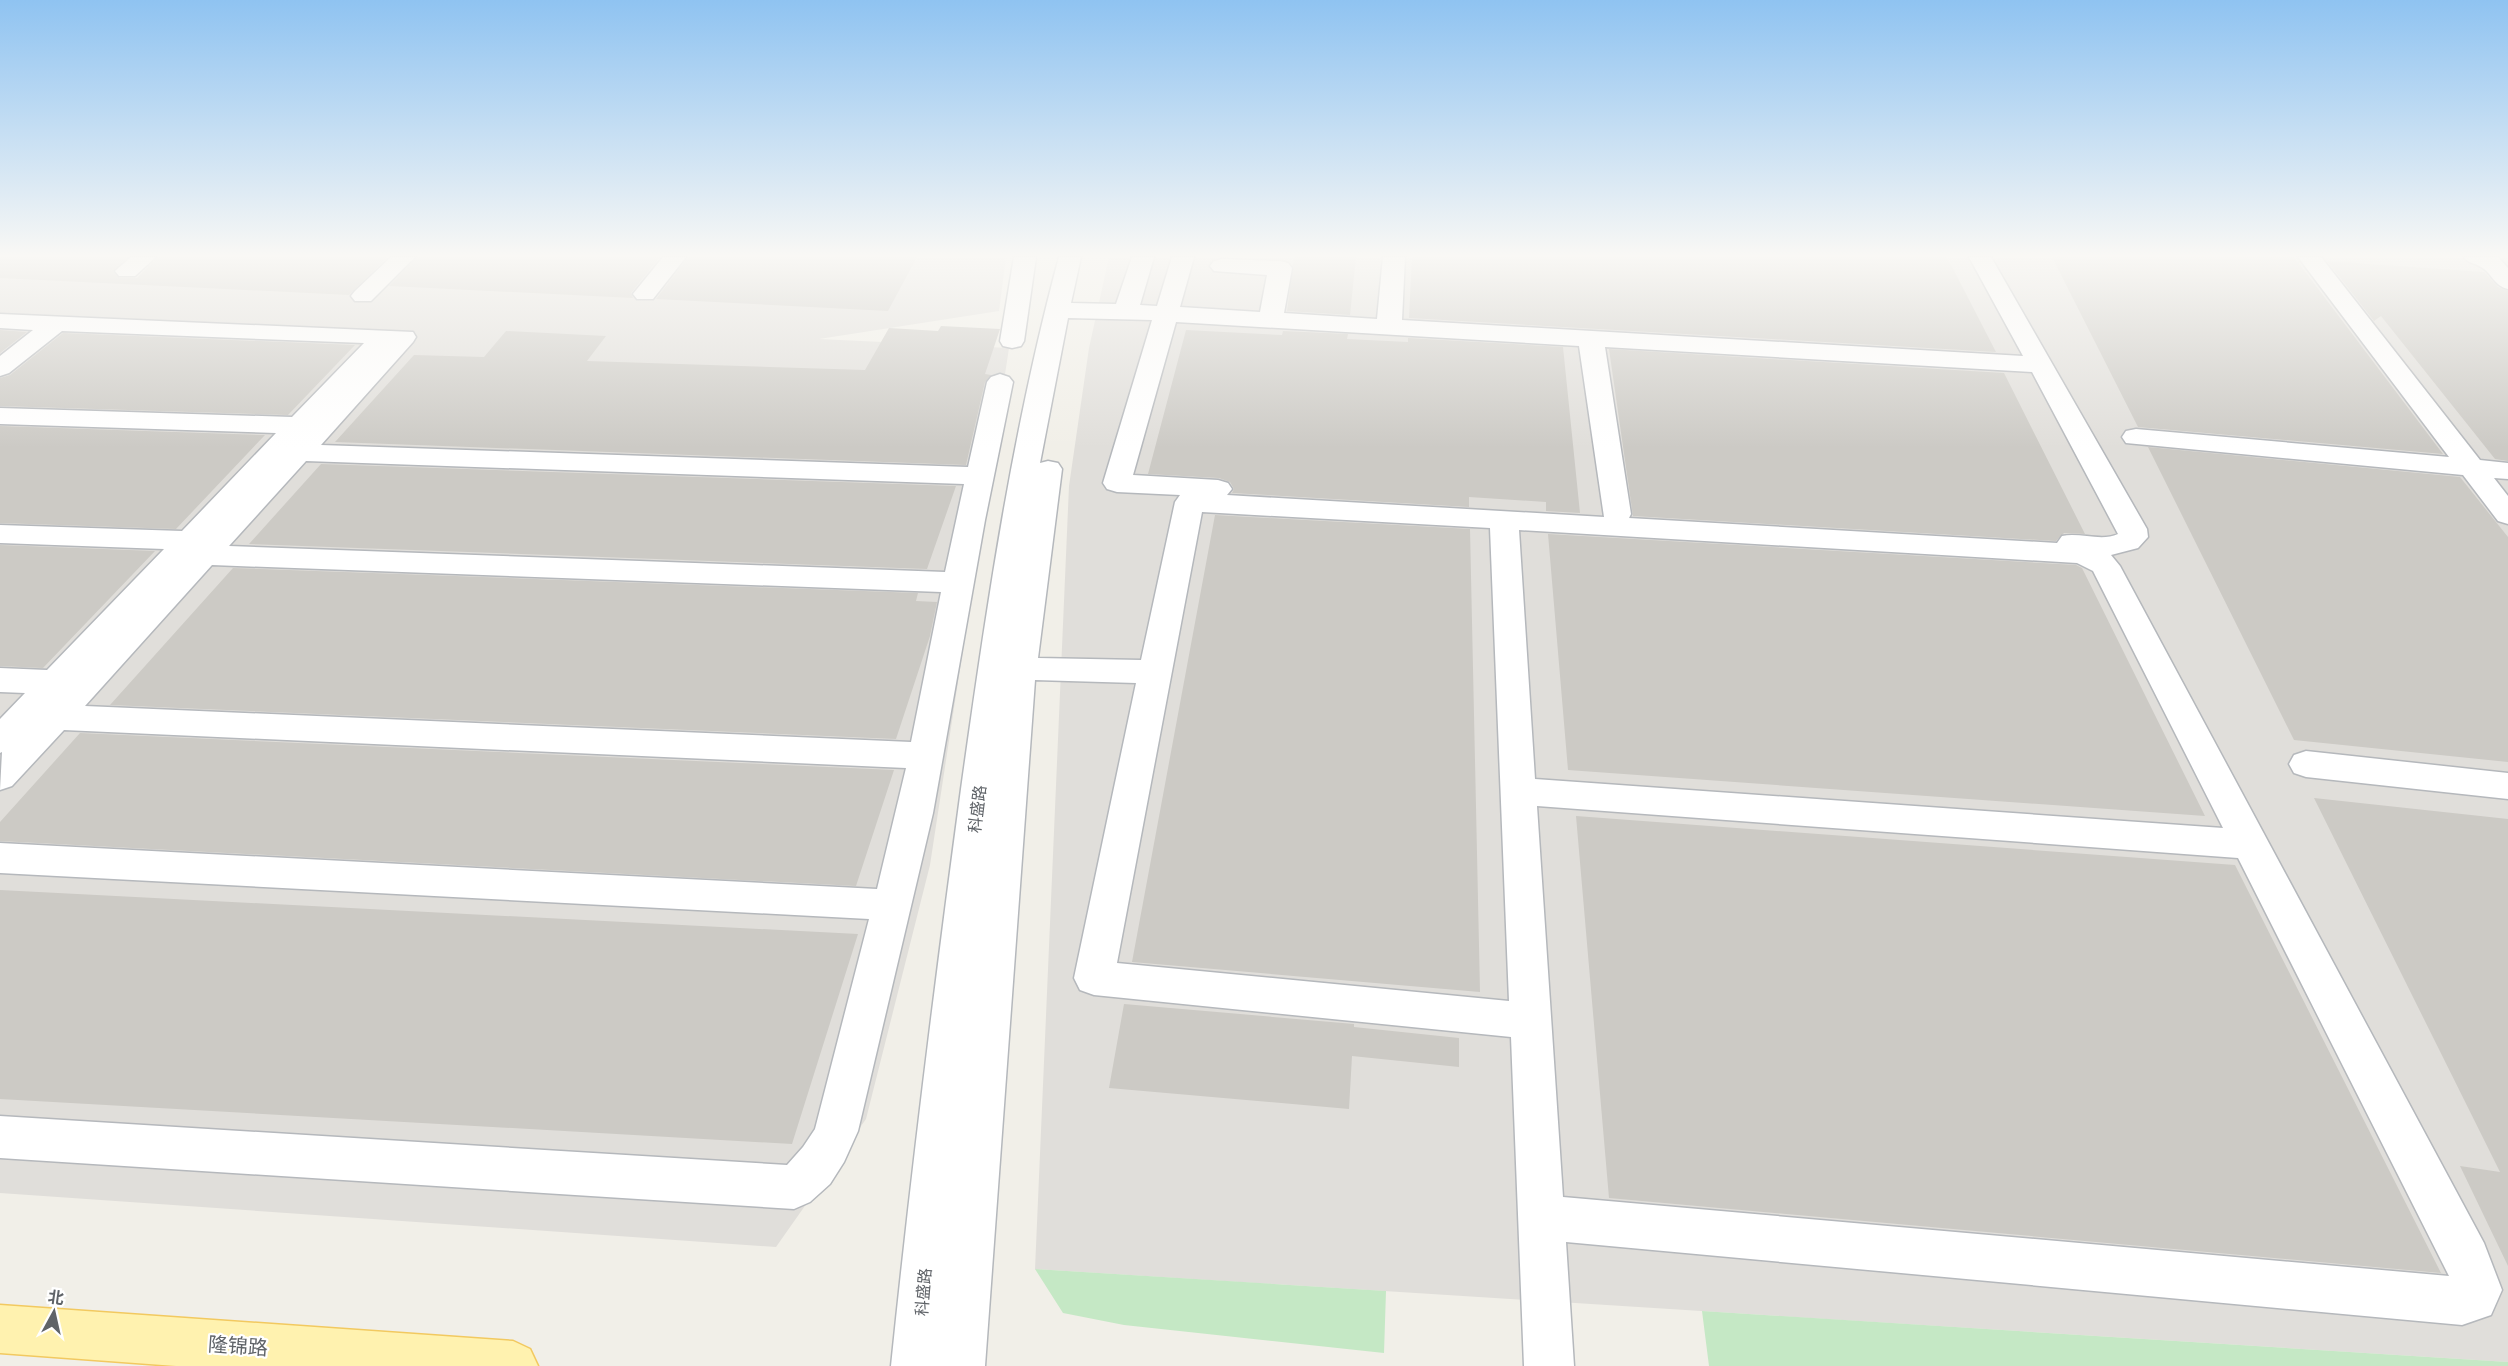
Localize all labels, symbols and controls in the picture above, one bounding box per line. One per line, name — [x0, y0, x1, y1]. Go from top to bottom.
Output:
street label: 科盛路 — [963, 784, 991, 834]
street label: 科盛路 — [910, 1267, 936, 1317]
north arrow — [24, 1282, 84, 1342]
text: 北 — [47, 1285, 66, 1309]
street label: 隆锦路 — [207, 1330, 269, 1361]

